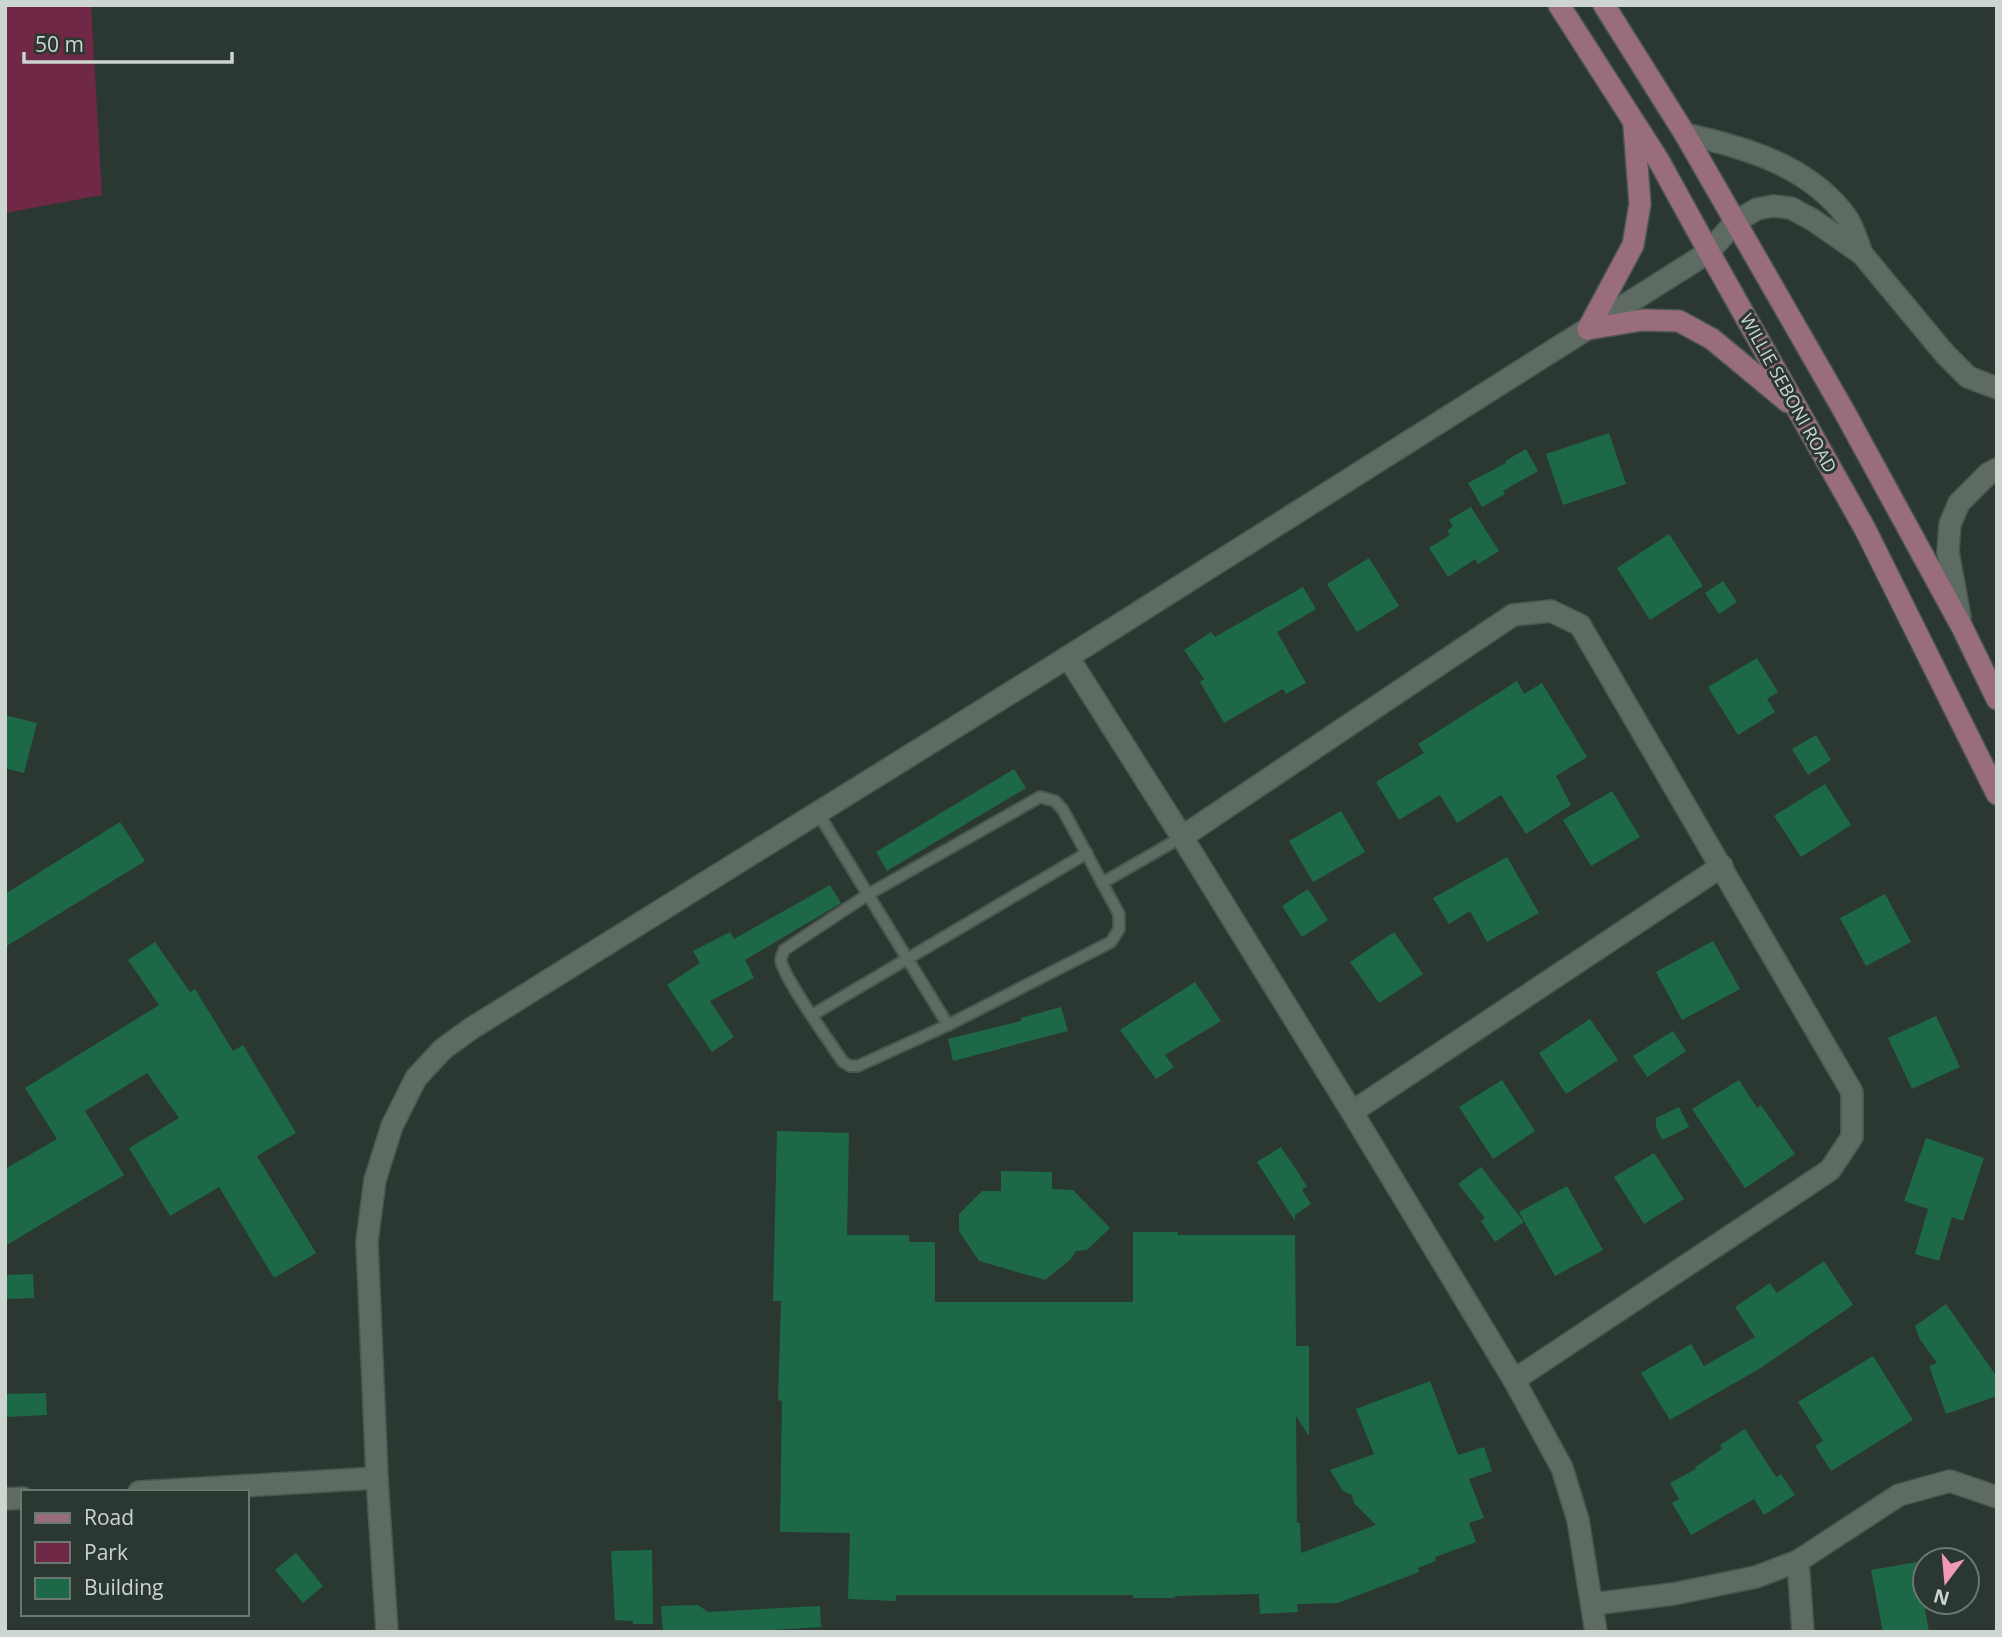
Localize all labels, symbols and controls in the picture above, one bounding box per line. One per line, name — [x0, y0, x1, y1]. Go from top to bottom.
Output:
scale bar — [24, 21, 233, 65]
text: 50 m — [35, 30, 84, 58]
street label: WILLIE SEBONI ROAD — [1735, 309, 1843, 477]
legend — [21, 1490, 248, 1616]
text: Road — [84, 1503, 134, 1531]
text: Park — [84, 1538, 128, 1566]
north arrow — [1911, 1546, 1981, 1616]
text: Building — [84, 1573, 163, 1601]
text: N — [1930, 1583, 1952, 1612]

